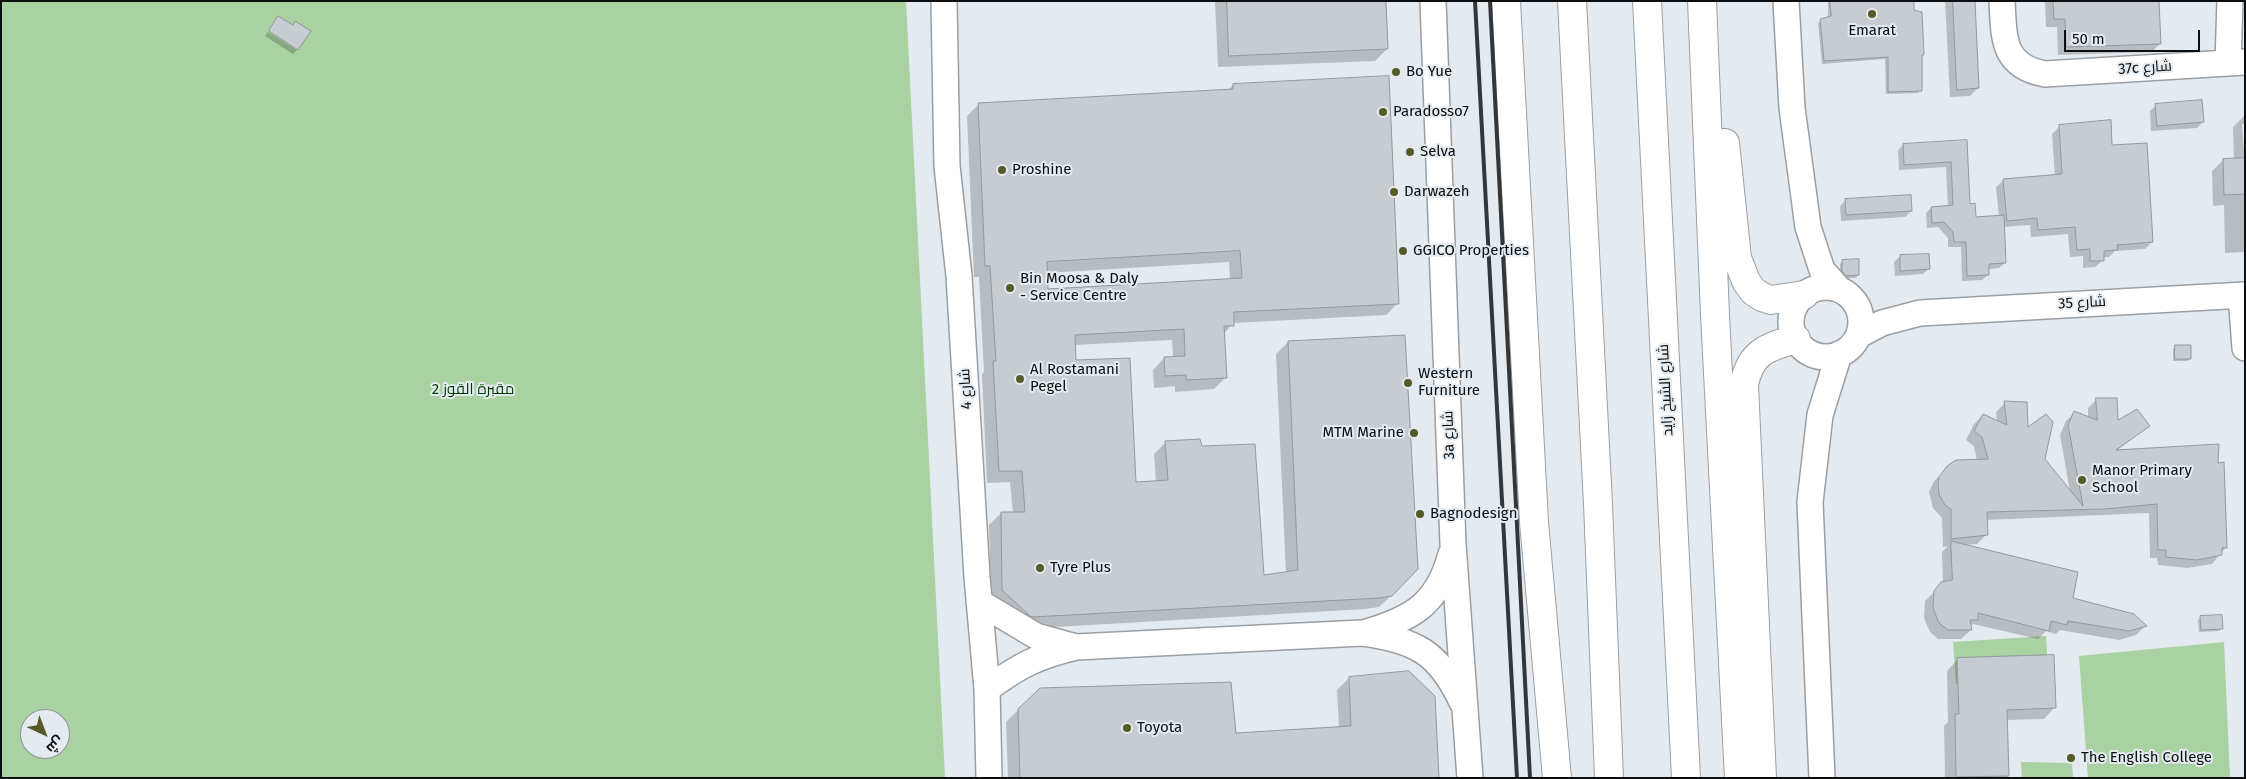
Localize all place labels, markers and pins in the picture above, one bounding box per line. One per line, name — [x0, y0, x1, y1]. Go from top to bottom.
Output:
marker: Emarat — [1866, 8, 1878, 20]
place label: Emarat — [1848, 22, 1896, 40]
place label: Bo Yue — [1406, 63, 1452, 81]
marker: Bo Yue — [1390, 66, 1402, 78]
place label: Paradosso7 — [1393, 103, 1469, 121]
marker: Paradosso7 — [1377, 106, 1389, 118]
place label: Selva — [1420, 143, 1456, 161]
marker: Selva — [1404, 146, 1416, 158]
place label: Proshine — [1012, 161, 1072, 179]
marker: Proshine — [996, 164, 1008, 176]
place label: Darwazeh — [1404, 183, 1470, 201]
marker: Darwazeh — [1388, 186, 1400, 198]
place label: GGICO Properties — [1413, 242, 1529, 260]
marker: GGICO Properties — [1397, 245, 1409, 257]
place label: Bin Moosa & Daly - Service Centre — [1020, 270, 1138, 305]
marker: Bin Moosa & Daly - Service Centre — [1004, 282, 1016, 294]
place label: Al Rostamani Pegel — [1030, 361, 1119, 396]
place label: Western Furniture — [1418, 365, 1480, 400]
marker: Al Rostamani Pegel — [1014, 373, 1026, 385]
marker: Western Furniture — [1402, 377, 1414, 389]
place label: MTM Marine — [1323, 424, 1404, 442]
marker: MTM Marine — [1408, 427, 1420, 439]
place label: Manor Primary School — [2092, 462, 2192, 497]
marker: Manor Primary School — [2076, 474, 2088, 486]
place label: Bagnodesign — [1430, 505, 1517, 523]
marker: Bagnodesign — [1414, 508, 1426, 520]
place label: Tyre Plus — [1050, 559, 1111, 577]
marker: Tyre Plus — [1034, 562, 1046, 574]
place label: Toyota — [1137, 719, 1182, 737]
marker: Toyota — [1121, 722, 1133, 734]
place label: The English College — [2081, 749, 2212, 767]
marker: The English College — [2065, 752, 2077, 764]

